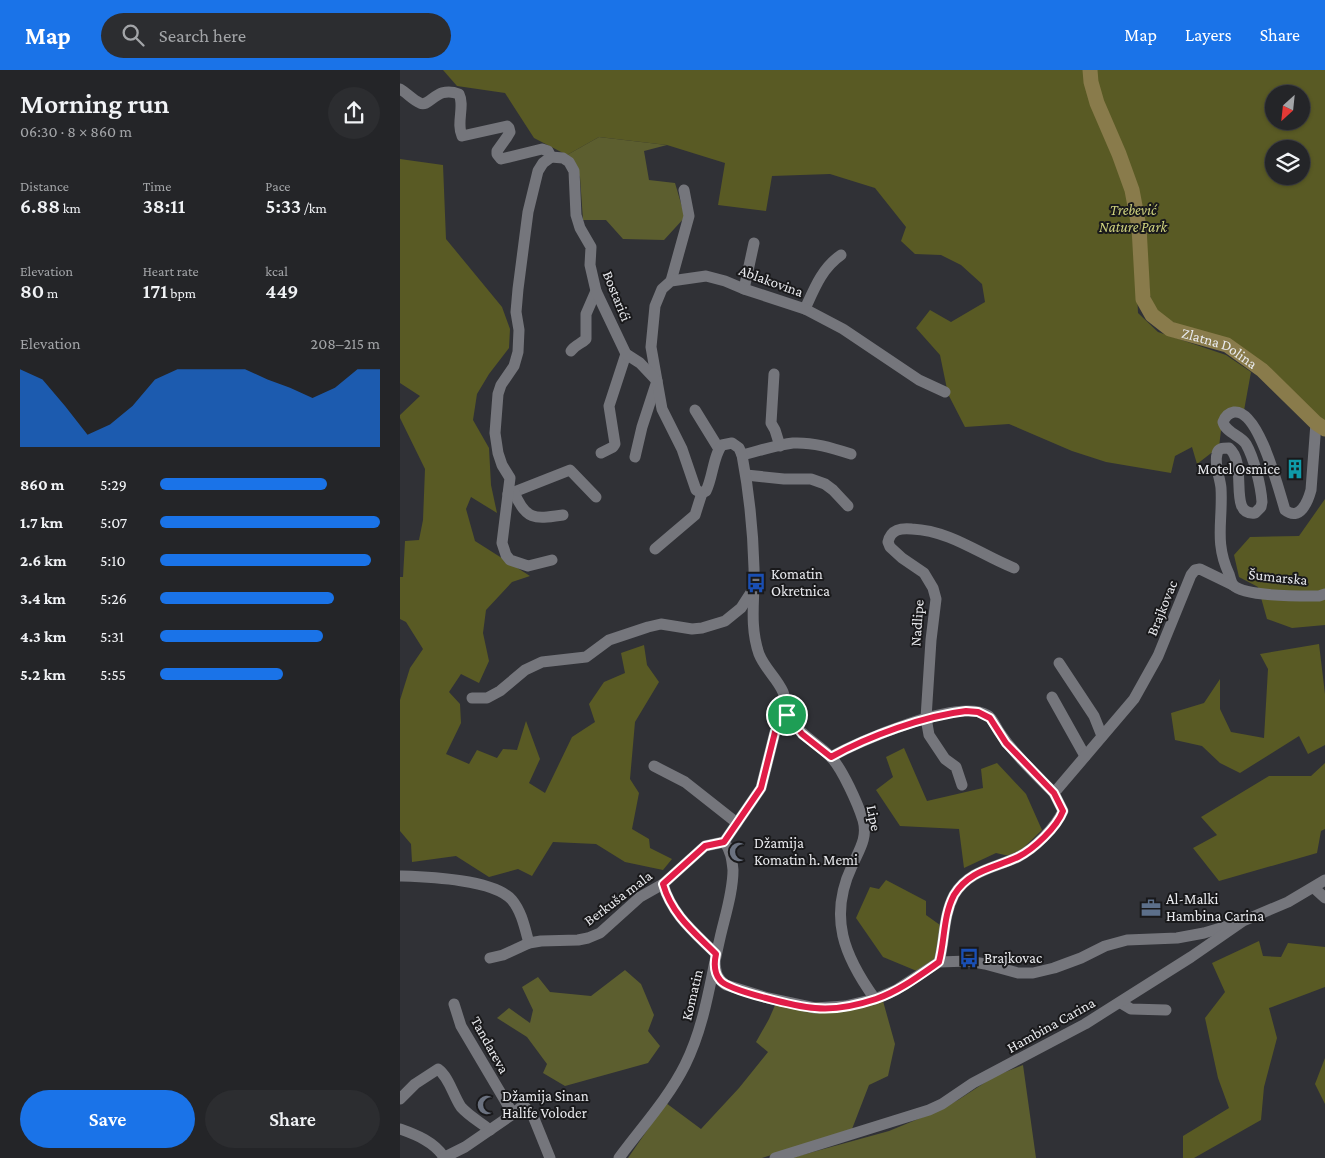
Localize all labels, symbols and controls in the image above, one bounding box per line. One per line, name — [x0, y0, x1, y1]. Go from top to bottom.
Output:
search box — [101, 13, 451, 58]
icon: search — [119, 21, 147, 49]
text: Map — [25, 22, 71, 49]
text: Search here — [159, 25, 246, 46]
text: Map — [1124, 25, 1157, 45]
text: Layers — [1185, 25, 1232, 45]
text: Share — [1260, 25, 1300, 45]
north arrow — [1265, 85, 1310, 130]
map controls — [1265, 85, 1310, 185]
button: share — [328, 87, 380, 139]
text: Morning run — [20, 88, 169, 119]
text: 06:30 · 8 × 860 m — [20, 123, 132, 140]
button: layers — [1265, 140, 1310, 185]
text: Distance — [20, 178, 69, 194]
text: Time — [143, 178, 171, 194]
text: Pace — [265, 178, 291, 194]
text: 6.88 — [20, 194, 60, 218]
text: 38:11 — [143, 194, 185, 218]
text: 5:33 — [265, 194, 301, 218]
text: km — [60, 200, 81, 216]
text: /km — [301, 200, 327, 216]
park label: Trebević Nature Park — [1099, 202, 1169, 235]
street label: Ablakovina — [737, 262, 805, 300]
text: Elevation — [20, 263, 73, 279]
text: Heart rate — [143, 263, 199, 279]
text: kcal — [265, 263, 288, 279]
street label: Bostarići — [600, 269, 634, 324]
text: 80 — [20, 279, 44, 303]
text: 171 — [143, 279, 168, 303]
text: 449 — [265, 279, 299, 303]
text: m — [44, 285, 58, 301]
text: bpm — [168, 285, 196, 301]
street label: Zlatna Dolina — [1180, 325, 1260, 372]
text: Elevation — [20, 335, 81, 352]
text: 208–215 m — [311, 335, 380, 352]
building icon: Motel Osmice — [1284, 458, 1306, 480]
place label: Motel Osmice — [1197, 461, 1280, 477]
text: 860 m — [20, 476, 64, 493]
text: 5:29 — [100, 476, 127, 493]
text: 1.7 km — [20, 514, 63, 531]
text: 5:07 — [100, 514, 127, 531]
text: 2.6 km — [20, 552, 67, 569]
text: 5:10 — [100, 552, 126, 569]
place label: Komatin Okretnica — [771, 566, 830, 599]
street label: Šumarska — [1248, 566, 1308, 588]
bus stop icon: Komatin Okretnica — [745, 572, 767, 594]
street label: Brajkovac — [1144, 577, 1182, 638]
text: 3.4 km — [20, 590, 66, 607]
text: 5:26 — [100, 590, 127, 607]
street label: Nadlipe — [907, 599, 928, 647]
text: 4.3 km — [20, 628, 66, 645]
text: 5:31 — [100, 628, 124, 645]
text: 5.2 km — [20, 666, 66, 683]
text: 5:55 — [100, 666, 126, 683]
pin — [766, 694, 808, 736]
icon: arrive — [773, 701, 801, 729]
street label: Lipe — [863, 804, 884, 833]
place label: Džamija Komatin h. Memi — [754, 835, 858, 868]
mosque icon: Džamija Komatin h. Memi — [728, 841, 750, 863]
street label: Berkuša mala — [581, 867, 655, 929]
place label: Al-Malki Hambina Carina — [1166, 891, 1264, 924]
office icon: Al-Malki Hambina Carina — [1140, 897, 1162, 919]
bus stop icon: Brajkovac — [958, 947, 980, 969]
place label: Brajkovac — [984, 950, 1043, 967]
street label: Komatin — [678, 968, 706, 1022]
street label: Hambina Carina — [1004, 994, 1098, 1056]
street label: Tandareva — [468, 1014, 512, 1076]
place label: Džamija Sinan Halife Voloder — [502, 1088, 589, 1121]
button: Save — [20, 1090, 195, 1148]
button: Share — [205, 1090, 380, 1148]
mosque icon: Džamija Sinan Halife Voloder — [476, 1094, 498, 1116]

